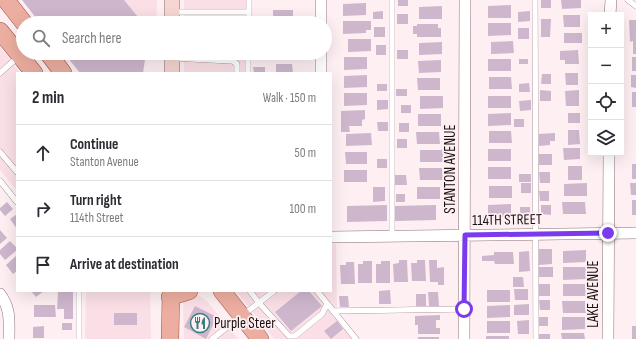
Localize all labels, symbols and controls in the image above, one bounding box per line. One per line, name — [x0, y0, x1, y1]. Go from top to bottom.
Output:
map controls — [588, 12, 624, 156]
button: + — [588, 12, 624, 48]
search box — [16, 16, 332, 60]
icon: search — [30, 27, 52, 49]
text: Search here — [62, 29, 122, 48]
button: − — [588, 48, 624, 84]
button: locate — [588, 84, 624, 120]
text: 2 min — [32, 88, 64, 108]
text: Walk · 150 m — [263, 90, 316, 106]
button: layers — [588, 120, 624, 156]
street label: STANTON AVENUE — [441, 124, 460, 214]
text: Continue — [70, 135, 119, 154]
icon: ahead — [32, 142, 54, 164]
text: 50 m — [295, 145, 316, 161]
text: Stanton Avenue — [70, 154, 139, 170]
text: Turn right — [70, 191, 122, 210]
icon: right — [32, 198, 54, 220]
text: 100 m — [289, 201, 316, 217]
text: 114th Street — [70, 210, 124, 226]
street label: 114TH STREET — [472, 210, 542, 230]
route end — [599, 224, 617, 242]
icon: arrive — [32, 254, 54, 276]
text: Arrive at destination — [70, 255, 179, 274]
street label: LAKE AVENUE — [584, 260, 603, 328]
route start — [455, 300, 473, 318]
restaurant icon: Purple Steer — [189, 312, 211, 334]
place label: Purple Steer — [214, 314, 276, 333]

